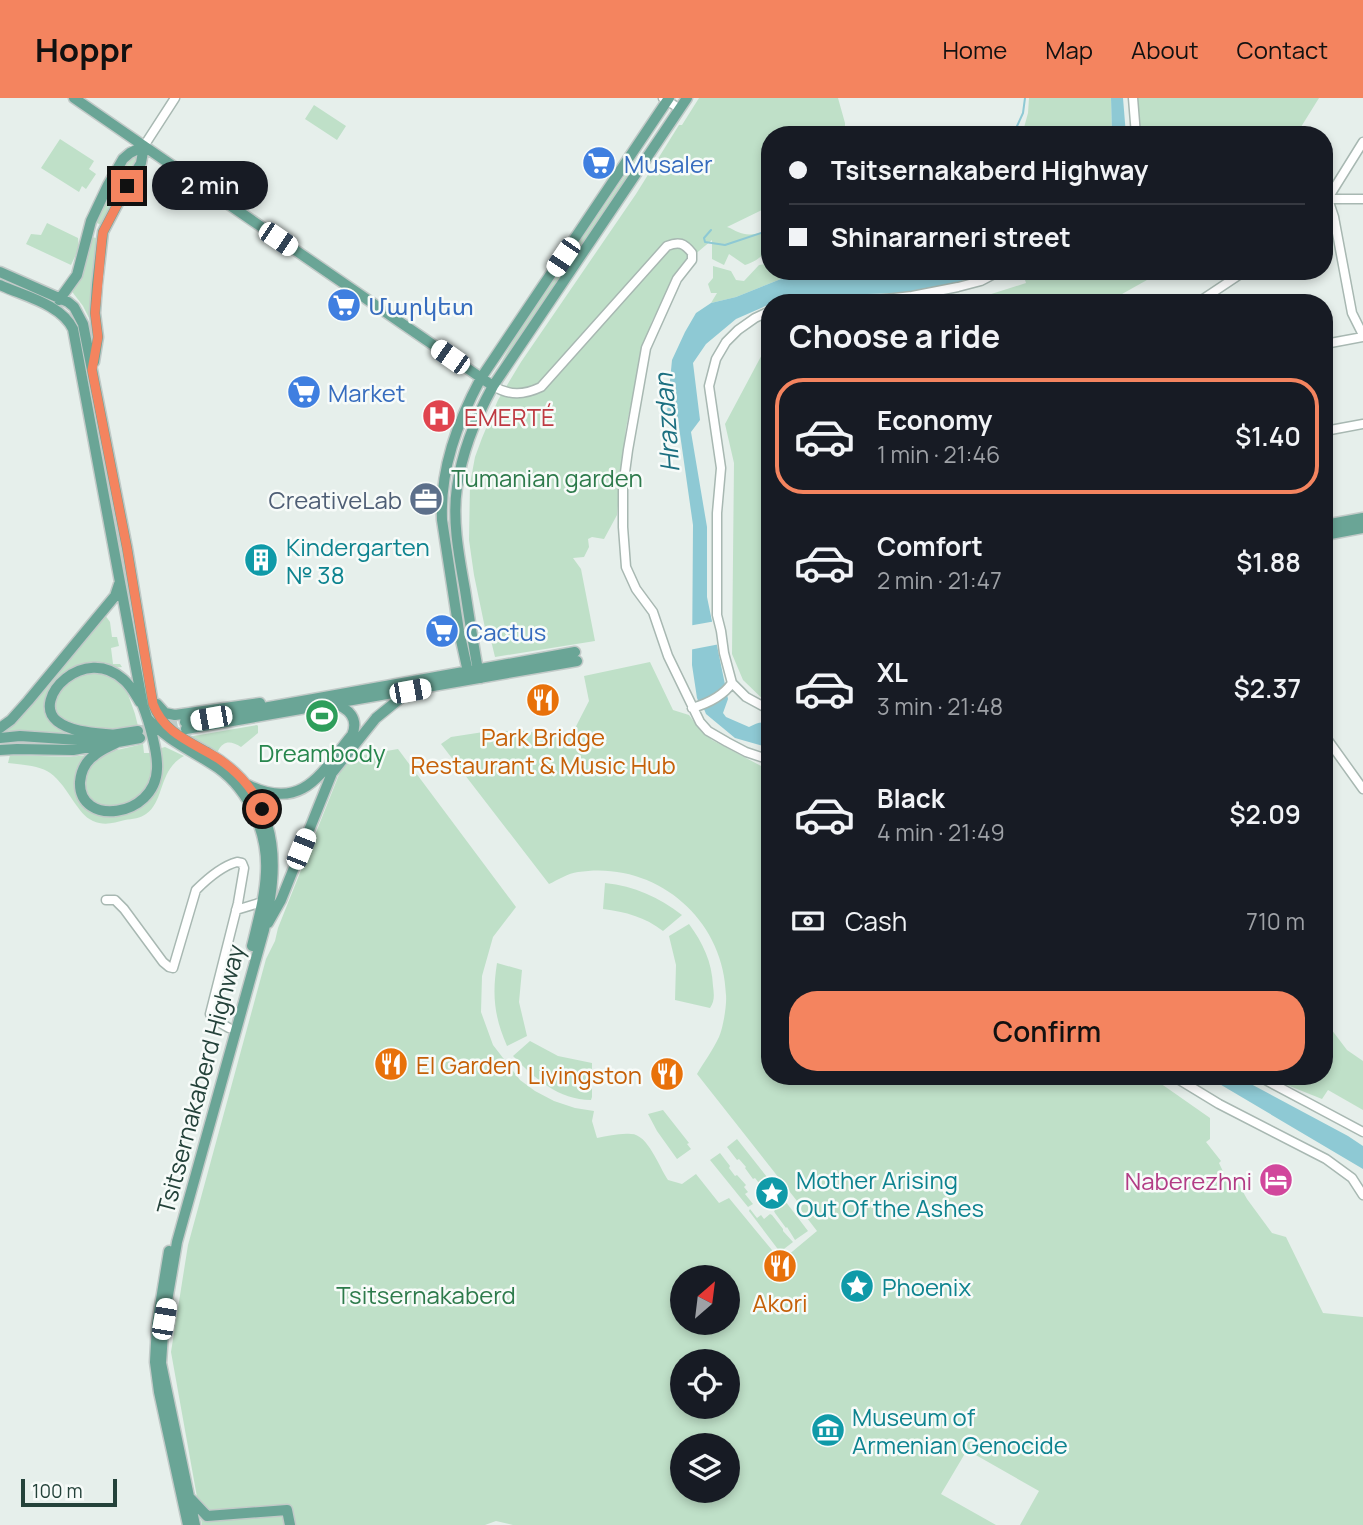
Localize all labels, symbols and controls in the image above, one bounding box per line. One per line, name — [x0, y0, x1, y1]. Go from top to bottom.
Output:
text: Hoppr — [35, 27, 133, 72]
text: Home — [942, 33, 1007, 66]
text: Map — [1045, 33, 1093, 66]
text: About — [1131, 33, 1199, 66]
text: Contact — [1237, 33, 1328, 66]
supermarket icon: Musaler — [580, 144, 618, 182]
place label: Musaler — [624, 147, 713, 180]
text: Tsitsernakaberd Highway — [831, 152, 1148, 188]
callout: 2 min — [152, 162, 267, 210]
text: 2 min — [181, 169, 239, 201]
route end — [111, 170, 143, 202]
car — [255, 219, 302, 259]
text: Shinararneri street — [831, 219, 1071, 255]
car — [543, 234, 584, 280]
supermarket icon: Մարկետ — [325, 286, 363, 324]
place label: Մարկետ — [368, 289, 474, 322]
text: Choose a ride — [789, 314, 1000, 358]
car — [427, 336, 474, 378]
water label: Hrazdan — [644, 371, 687, 474]
supermarket icon: Market — [285, 373, 323, 411]
place label: Market — [328, 376, 405, 409]
hospital icon: EMERTÉ — [420, 397, 458, 435]
place label: EMERTÉ — [464, 400, 555, 433]
text: Economy — [877, 402, 992, 438]
icon: car — [793, 405, 856, 468]
text: $1.40 — [1235, 418, 1301, 454]
text: 1 min · 21:46 — [877, 438, 1000, 470]
park label: Tumanian garden — [451, 461, 643, 494]
office icon: CreativeLab — [407, 480, 445, 518]
place label: CreativeLab — [269, 483, 402, 516]
text: Comfort — [877, 528, 983, 564]
place label: Kindergarten № 38 — [286, 530, 430, 591]
icon: car — [793, 531, 856, 594]
building icon: Kindergarten № 38 — [242, 541, 280, 579]
text: $1.88 — [1236, 544, 1301, 580]
text: 2 min · 21:47 — [877, 564, 1002, 596]
supermarket icon: Cactus — [423, 612, 461, 650]
place label: Cactus — [466, 615, 546, 648]
text: XL — [877, 654, 908, 690]
icon: car — [793, 657, 856, 720]
text: $2.37 — [1234, 670, 1301, 706]
car — [388, 677, 433, 705]
restaurant icon: Park Bridge Restaurant & Music Hub — [524, 681, 562, 719]
text: 3 min · 21:48 — [877, 690, 1003, 722]
sports icon: Dreambody — [303, 697, 341, 735]
car — [189, 704, 234, 732]
place label: Park Bridge Restaurant & Music Hub — [410, 720, 676, 781]
place label: Dreambody — [258, 736, 386, 769]
text: Black — [877, 780, 945, 816]
icon: car — [793, 783, 856, 846]
route start — [246, 793, 278, 825]
text: $2.09 — [1229, 796, 1301, 832]
text: 4 min · 21:49 — [877, 816, 1005, 848]
car — [284, 826, 319, 872]
icon: cash — [789, 902, 827, 940]
text: Cash — [845, 903, 907, 939]
text: 710 m — [1246, 905, 1305, 937]
street label: Tsitsernakaberd Highway — [148, 940, 252, 1218]
button: Confirm — [789, 991, 1305, 1071]
restaurant icon: El Garden — [372, 1045, 410, 1083]
place label: El Garden — [416, 1048, 521, 1081]
restaurant icon: Livingston — [648, 1055, 686, 1093]
place label: Livingston — [528, 1058, 642, 1091]
hotel icon: Naberezhni — [1257, 1161, 1295, 1199]
place label: Mother Arising Out Of the Ashes — [796, 1163, 984, 1224]
place label: Naberezhni — [1125, 1164, 1252, 1197]
place icon: Mother Arising Out Of the Ashes — [753, 1174, 791, 1212]
restaurant icon: Akori — [761, 1247, 799, 1285]
north arrow — [670, 1265, 740, 1335]
map controls — [670, 1265, 740, 1503]
place icon: Phoenix — [838, 1267, 876, 1305]
place label: Phoenix — [882, 1270, 971, 1303]
park label: Tsitsernakaberd — [336, 1278, 516, 1311]
place label: Akori — [752, 1286, 808, 1319]
car — [151, 1296, 178, 1342]
button: locate — [670, 1349, 740, 1419]
place label: Museum of Armenian Genocide — [852, 1400, 1068, 1461]
museum icon: Museum of Armenian Genocide — [809, 1411, 847, 1449]
button: layers — [670, 1433, 740, 1503]
scale bar — [21, 1476, 117, 1508]
text: 100 m — [32, 1478, 83, 1504]

